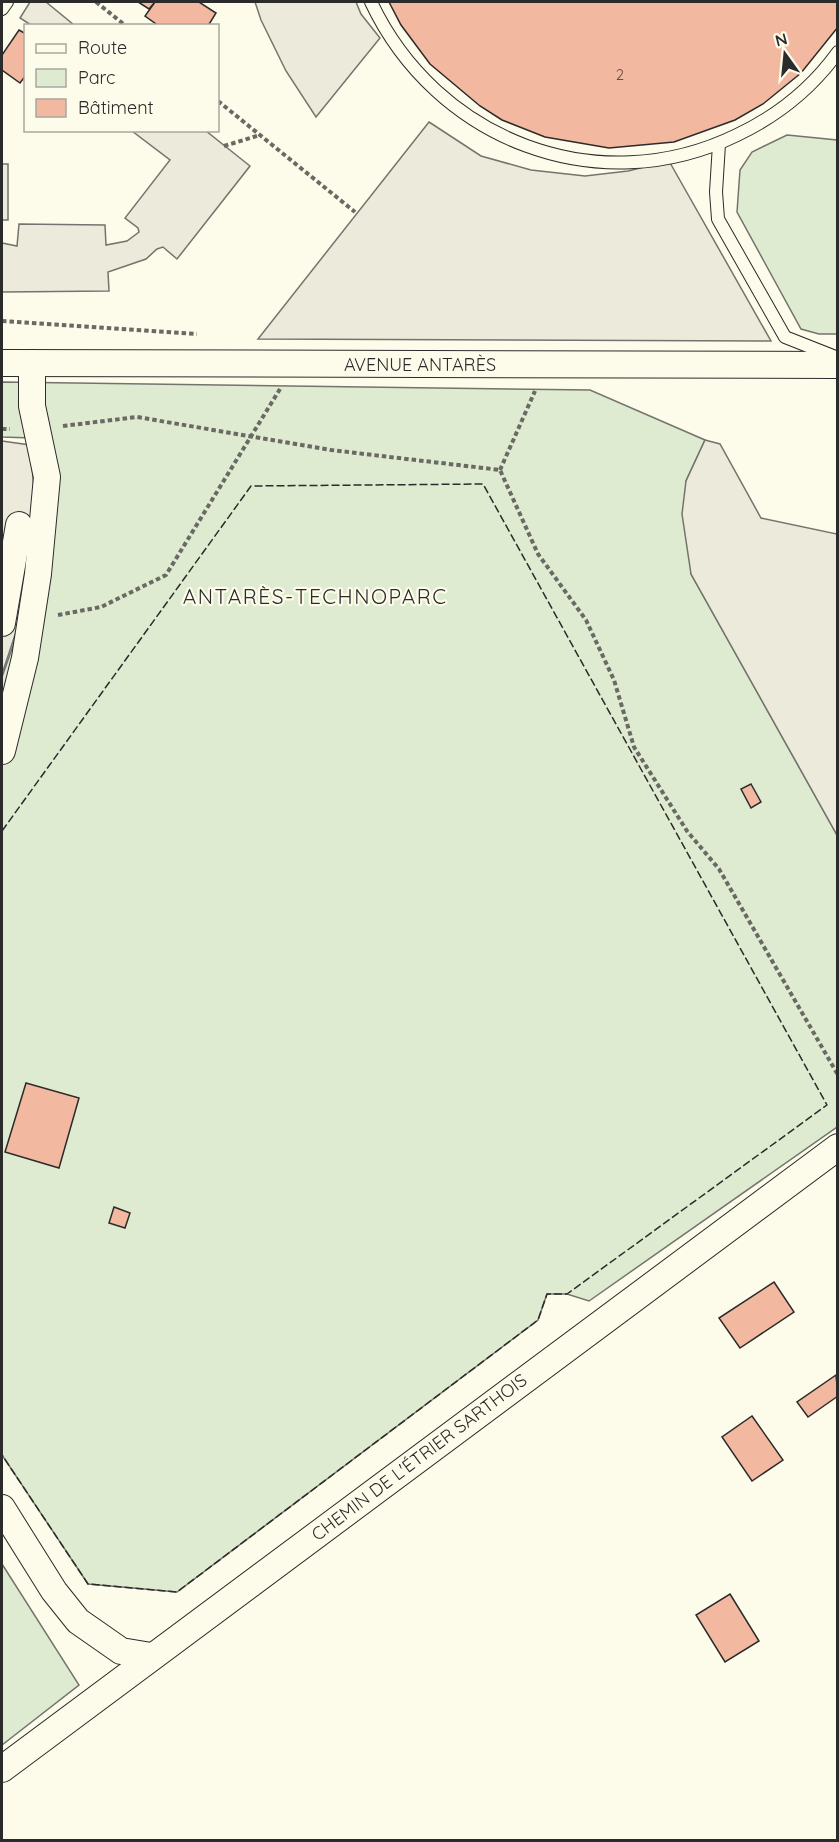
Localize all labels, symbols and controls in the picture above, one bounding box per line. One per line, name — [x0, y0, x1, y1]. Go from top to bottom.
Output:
legend — [24, 24, 219, 132]
north arrow — [755, 24, 815, 84]
text: N — [773, 28, 789, 51]
text: Route — [78, 36, 127, 59]
house number: 2 — [616, 65, 624, 84]
text: Parc — [78, 66, 115, 89]
text: Bâtiment — [78, 96, 154, 119]
street label: AVENUE ANTARÈS — [344, 353, 496, 376]
district label: ANTARÈS-TECHNOPARC — [183, 583, 447, 609]
street label: CHEMIN DE L'ÉTRIER SARTHOIS — [307, 1368, 531, 1546]

